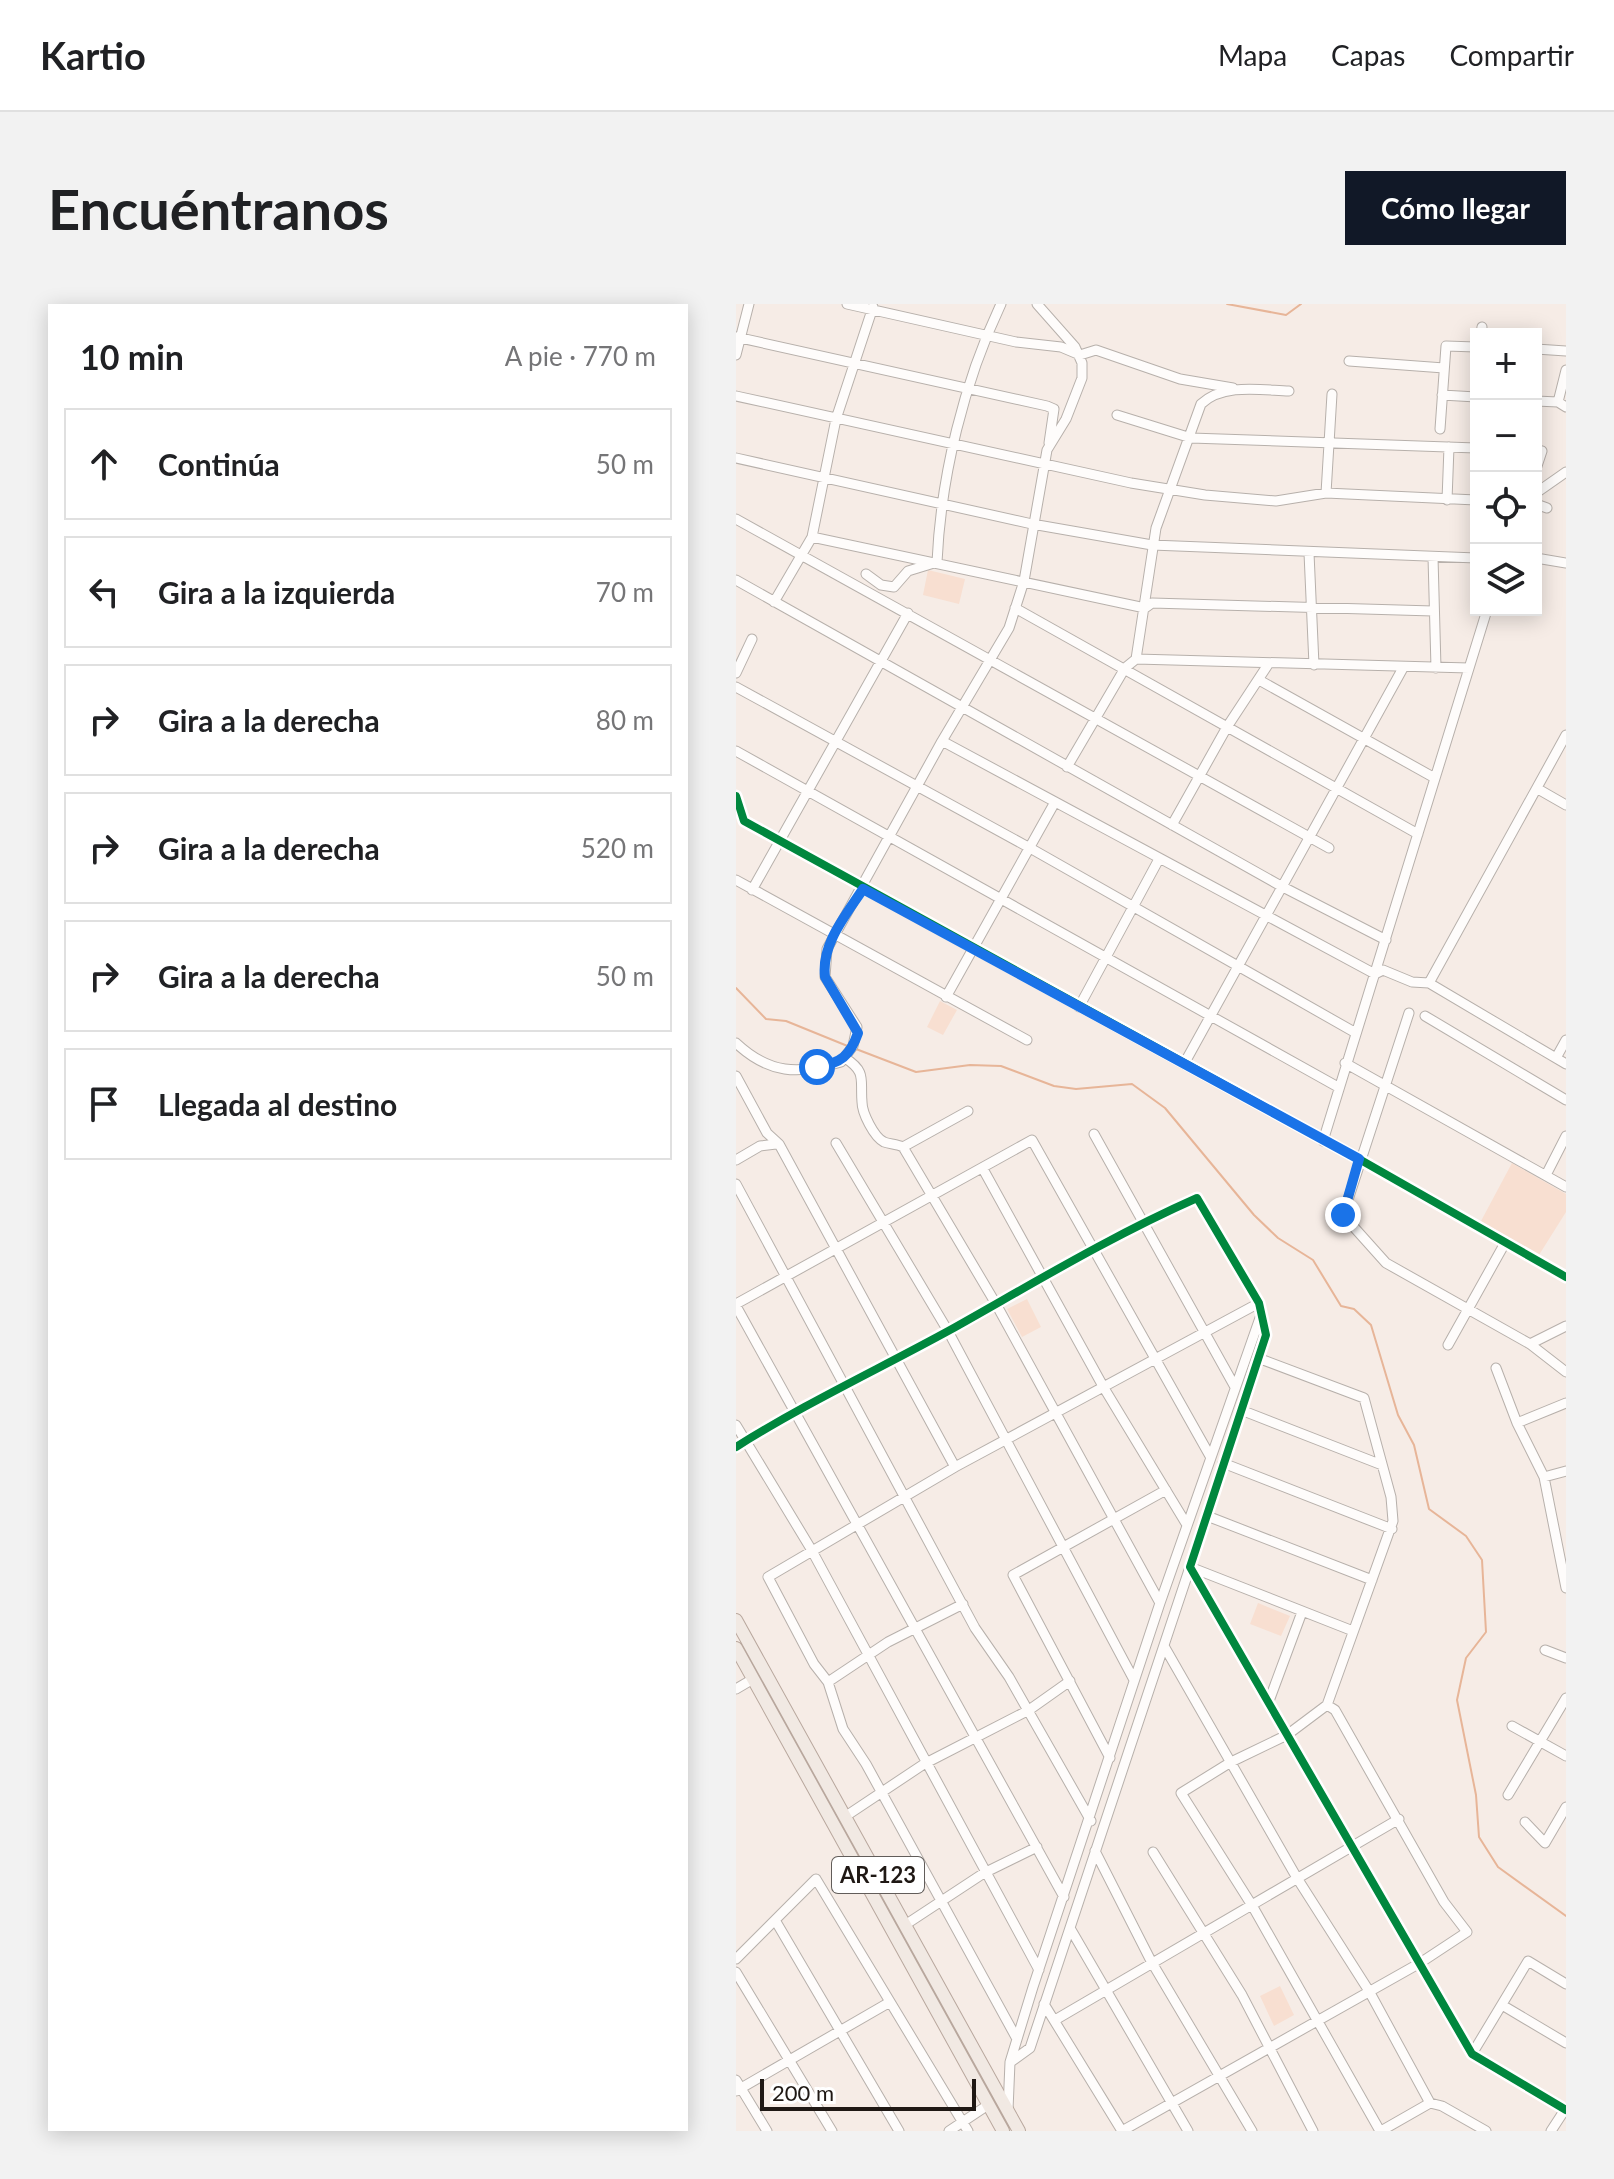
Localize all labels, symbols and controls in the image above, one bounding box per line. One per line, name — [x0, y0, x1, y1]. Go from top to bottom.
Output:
text: Kartio — [40, 32, 146, 78]
text: Mapa — [1218, 38, 1287, 72]
text: Capas — [1331, 38, 1405, 72]
text: Compartir — [1449, 38, 1574, 72]
button: Cómo llegar — [1345, 171, 1566, 245]
text: Encuéntranos — [48, 175, 389, 242]
map controls — [1470, 328, 1542, 616]
button: + — [1470, 328, 1542, 400]
text: 10 min — [80, 336, 184, 377]
text: A pie · 770 m — [505, 340, 656, 372]
button: − — [1470, 400, 1542, 472]
icon: ahead — [82, 442, 126, 486]
text: Continúa — [158, 446, 280, 482]
text: 50 m — [596, 448, 654, 480]
button: locate — [1470, 472, 1542, 544]
button: layers — [1470, 544, 1542, 616]
icon: left — [82, 570, 126, 614]
text: Gira a la izquierda — [158, 574, 395, 610]
text: 70 m — [596, 576, 654, 608]
icon: right — [82, 698, 126, 742]
text: Gira a la derecha — [158, 702, 380, 738]
text: 80 m — [596, 704, 654, 736]
icon: right — [82, 826, 126, 870]
text: Gira a la derecha — [158, 830, 380, 866]
text: 520 m — [581, 832, 654, 864]
icon: right — [82, 954, 126, 998]
text: Gira a la derecha — [158, 958, 380, 994]
text: 50 m — [596, 960, 654, 992]
route start — [799, 1049, 835, 1085]
icon: arrive — [82, 1082, 126, 1126]
text: Llegada al destino — [158, 1086, 397, 1122]
route end — [1325, 1197, 1361, 1233]
road number: AR-123 — [832, 1857, 924, 1893]
scale bar — [760, 2075, 976, 2111]
text: 200 m — [772, 2079, 834, 2106]

